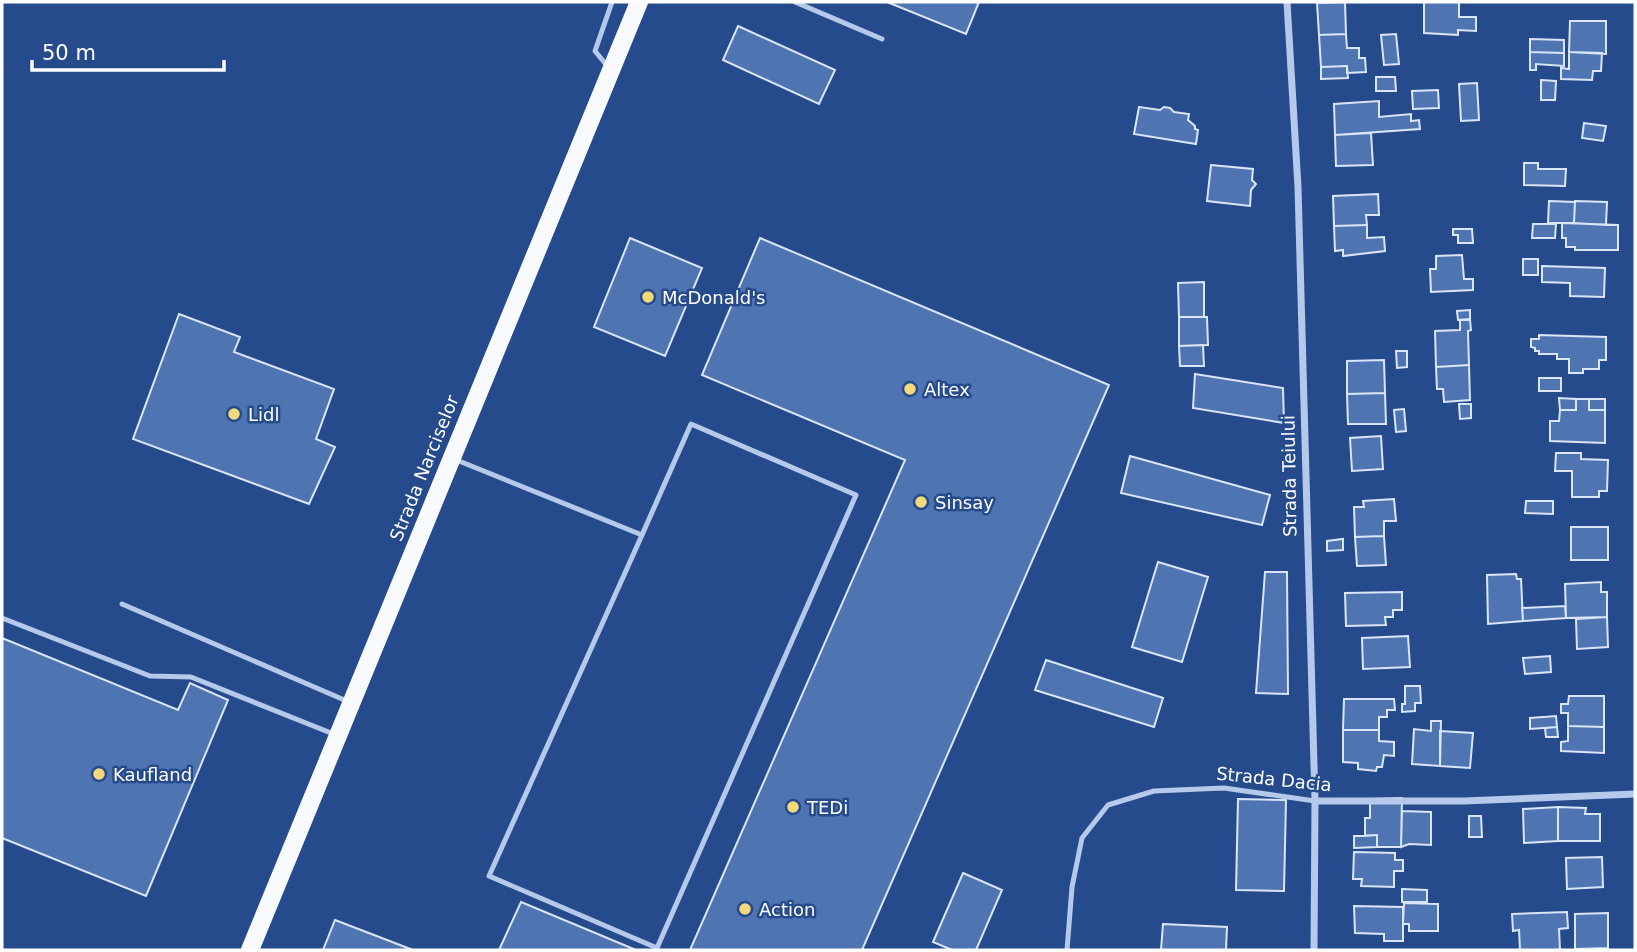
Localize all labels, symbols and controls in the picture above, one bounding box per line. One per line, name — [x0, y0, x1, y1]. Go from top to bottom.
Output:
scale bar — [32, 28, 224, 72]
text: 50 m — [42, 41, 96, 65]
place label: McDonald's — [662, 287, 766, 308]
marker: McDonald's — [640, 289, 656, 305]
place label: Altex — [924, 379, 970, 400]
marker: Altex — [902, 381, 918, 397]
street label: Strada Narciselor — [385, 391, 463, 544]
place label: Lidl — [248, 404, 279, 425]
marker: Lidl — [226, 406, 242, 422]
street label: Strada Teiului — [1277, 415, 1301, 537]
place label: Sinsay — [935, 492, 994, 513]
marker: Sinsay — [913, 494, 929, 510]
street label: Strada Dacia — [1215, 762, 1333, 796]
place label: Kaufland — [113, 764, 192, 785]
marker: Kaufland — [91, 766, 107, 782]
place label: TEDi — [806, 797, 848, 818]
marker: TEDi — [785, 799, 801, 815]
place label: Action — [759, 899, 815, 920]
marker: Action — [737, 901, 753, 917]

